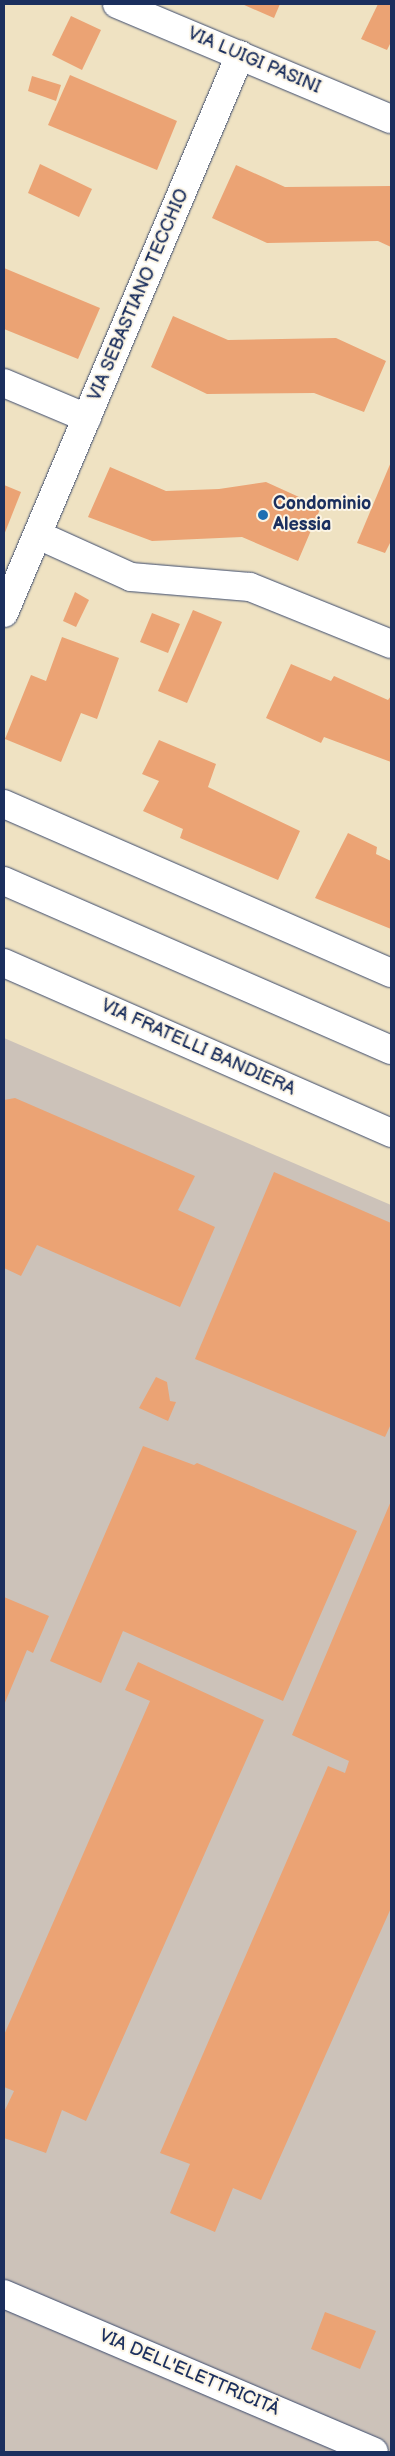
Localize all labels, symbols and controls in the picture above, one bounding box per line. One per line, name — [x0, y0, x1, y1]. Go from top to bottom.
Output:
street label: VIA LUIGI PASINI — [184, 23, 324, 99]
street label: VIA SEBASTIANO TECCHIO — [84, 185, 194, 405]
place label: Condominio Alessia — [273, 494, 371, 536]
marker: Condominio Alessia — [257, 509, 269, 521]
street label: VIA FRATELLI BANDIERA — [98, 995, 298, 1101]
street label: VIA DELL'ELETTRICITÀ — [96, 2325, 282, 2421]

